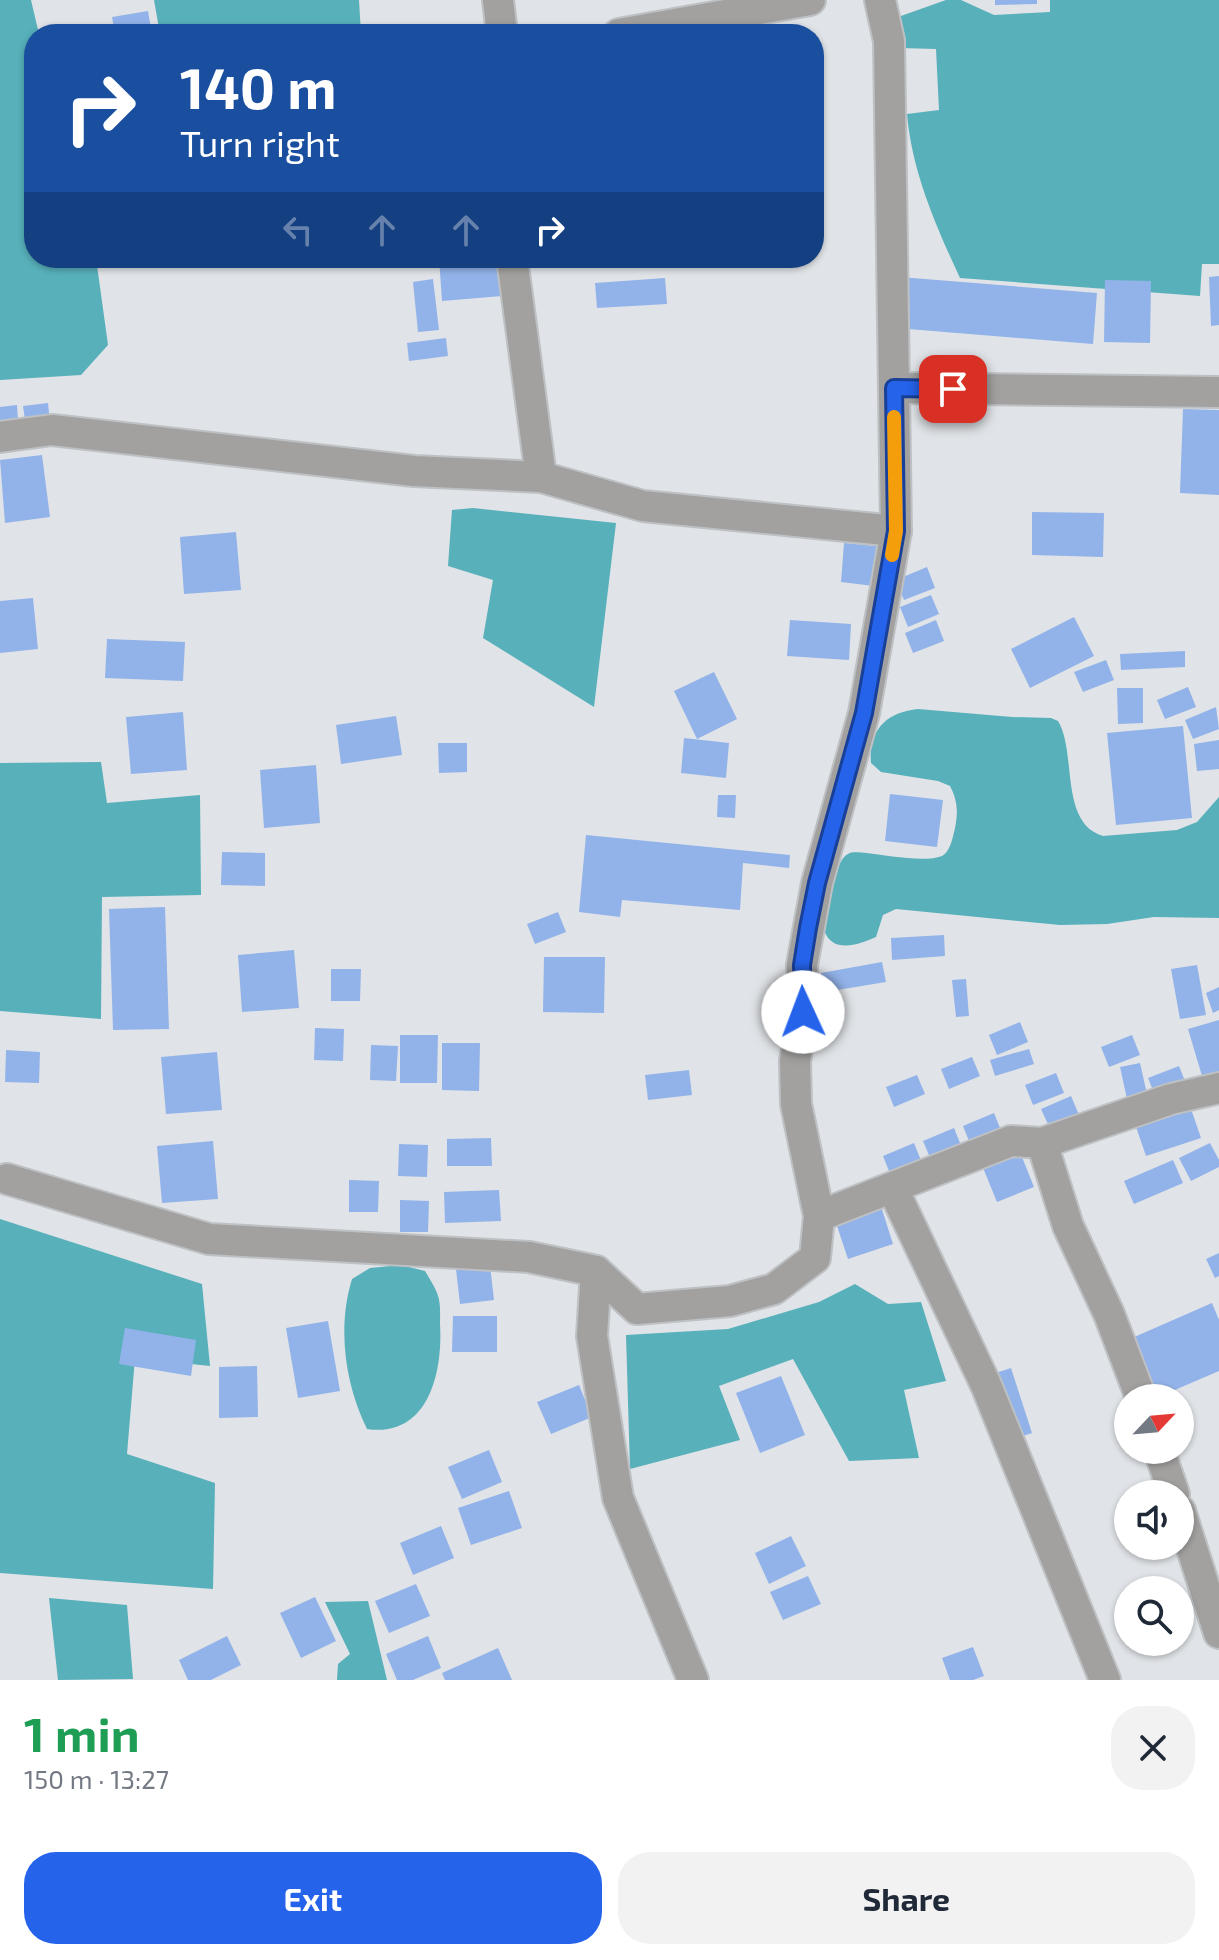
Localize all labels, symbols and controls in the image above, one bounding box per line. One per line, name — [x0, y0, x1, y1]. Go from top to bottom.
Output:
text: 140 m — [180, 53, 337, 120]
icon: right — [48, 56, 152, 160]
text: Turn right — [180, 121, 340, 164]
icon: left — [276, 208, 320, 252]
icon: ahead — [360, 208, 404, 252]
icon: ahead — [444, 208, 488, 252]
icon: right — [528, 208, 572, 252]
pin — [919, 355, 987, 423]
icon: arrive — [931, 367, 975, 411]
position arrow — [761, 970, 845, 1054]
north arrow — [1114, 1384, 1194, 1464]
map controls — [1114, 1384, 1194, 1656]
button: sound — [1114, 1480, 1194, 1560]
button: search — [1114, 1576, 1194, 1656]
text: 1 min — [24, 1704, 140, 1762]
button: close — [1111, 1706, 1195, 1790]
text: 150 m · 13:27 — [24, 1763, 169, 1794]
button: Exit — [24, 1852, 602, 1944]
button: Share — [618, 1852, 1195, 1944]

